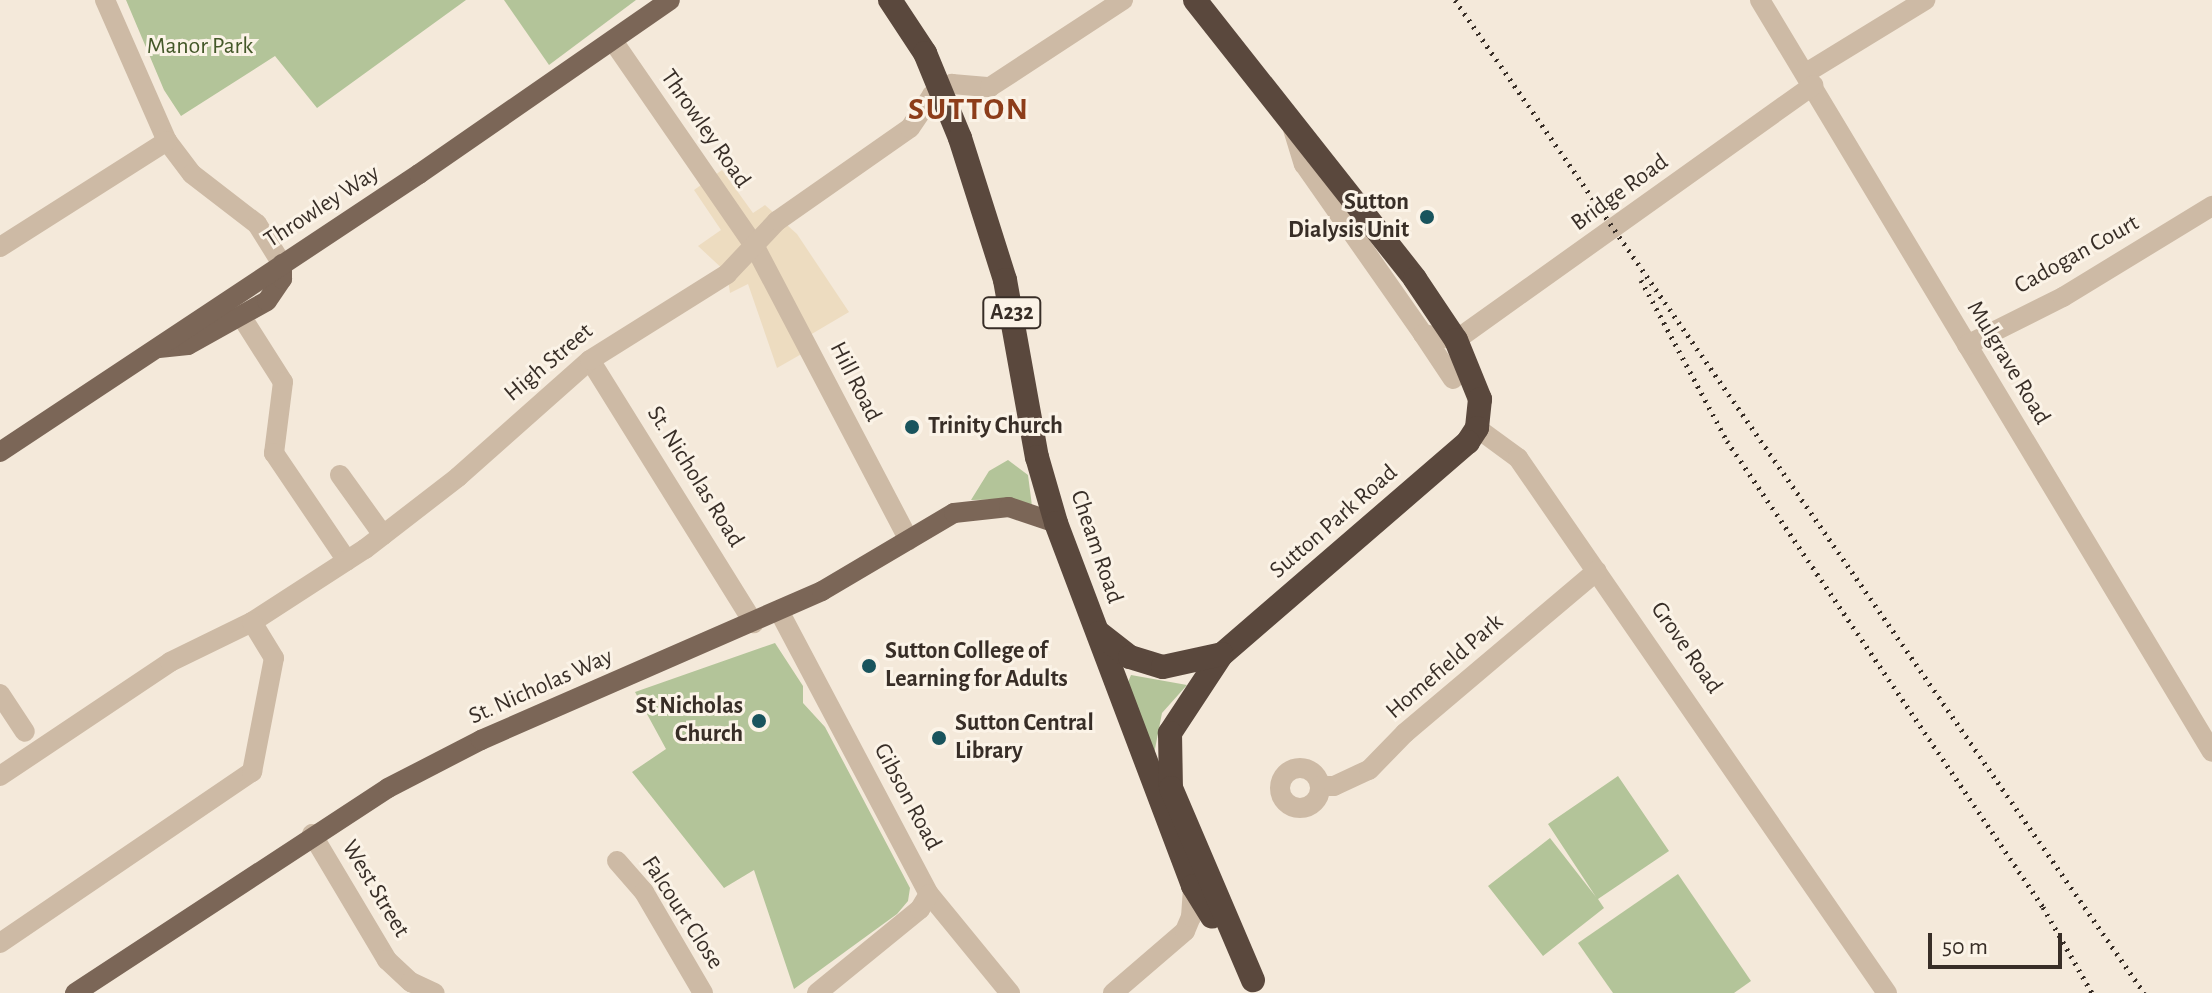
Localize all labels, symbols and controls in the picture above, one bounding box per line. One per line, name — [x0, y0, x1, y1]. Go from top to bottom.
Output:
park label: Manor Park — [147, 33, 253, 61]
street label: Throwley Road — [654, 64, 756, 194]
district label: SUTTON — [908, 90, 1030, 128]
street label: Bridge Road — [1566, 148, 1674, 238]
street label: Throwley Way — [259, 159, 385, 255]
place label: Sutton Dialysis Unit — [1288, 189, 1409, 245]
marker: Sutton Dialysis Unit — [1416, 206, 1438, 228]
street label: Cadogan Court — [2010, 209, 2144, 301]
road number: A232 — [982, 295, 1042, 331]
street label: Mulgrave Road — [1960, 296, 2056, 430]
street label: High Street — [499, 318, 599, 408]
street label: Hill Road — [823, 337, 887, 427]
street label: St. Nicholas Road — [640, 401, 750, 553]
place label: Trinity Church — [928, 413, 1063, 441]
marker: Trinity Church — [903, 418, 921, 436]
street label: Sutton Park Road — [1264, 459, 1404, 585]
street label: Cheam Road — [1063, 487, 1129, 607]
street label: Grove Road — [1644, 596, 1728, 700]
street label: Homefield Park — [1381, 608, 1509, 726]
place label: Sutton College of Learning for Adults — [885, 638, 1068, 694]
street label: St. Nicholas Way — [465, 642, 617, 732]
marker: Sutton College of Learning for Adults — [860, 657, 878, 675]
place label: St Nicholas Church — [636, 693, 743, 749]
place label: Sutton Central Library — [955, 710, 1094, 766]
marker: St Nicholas Church — [750, 712, 768, 730]
marker: Sutton Central Library — [930, 729, 948, 747]
street label: Gibson Road — [867, 739, 947, 855]
street label: West Street — [335, 835, 415, 943]
street label: Falcourt Close — [635, 851, 729, 975]
scale bar — [1932, 917, 2066, 967]
text: 50 m — [1942, 935, 1988, 959]

